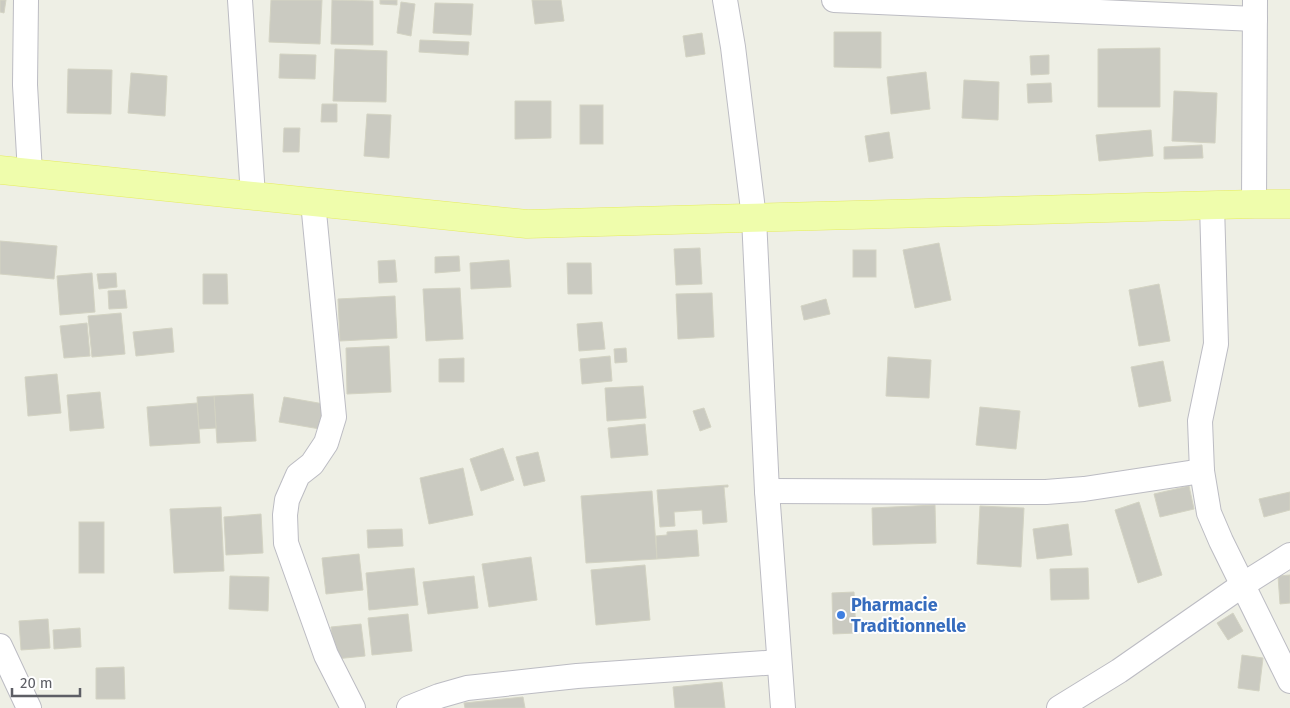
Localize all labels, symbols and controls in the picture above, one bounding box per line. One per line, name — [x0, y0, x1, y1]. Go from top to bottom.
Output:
place label: Pharmacie Traditionnelle — [851, 594, 966, 637]
marker: Pharmacie Traditionnelle — [835, 609, 847, 621]
scale bar — [12, 666, 80, 698]
text: 20 m — [20, 674, 53, 692]

